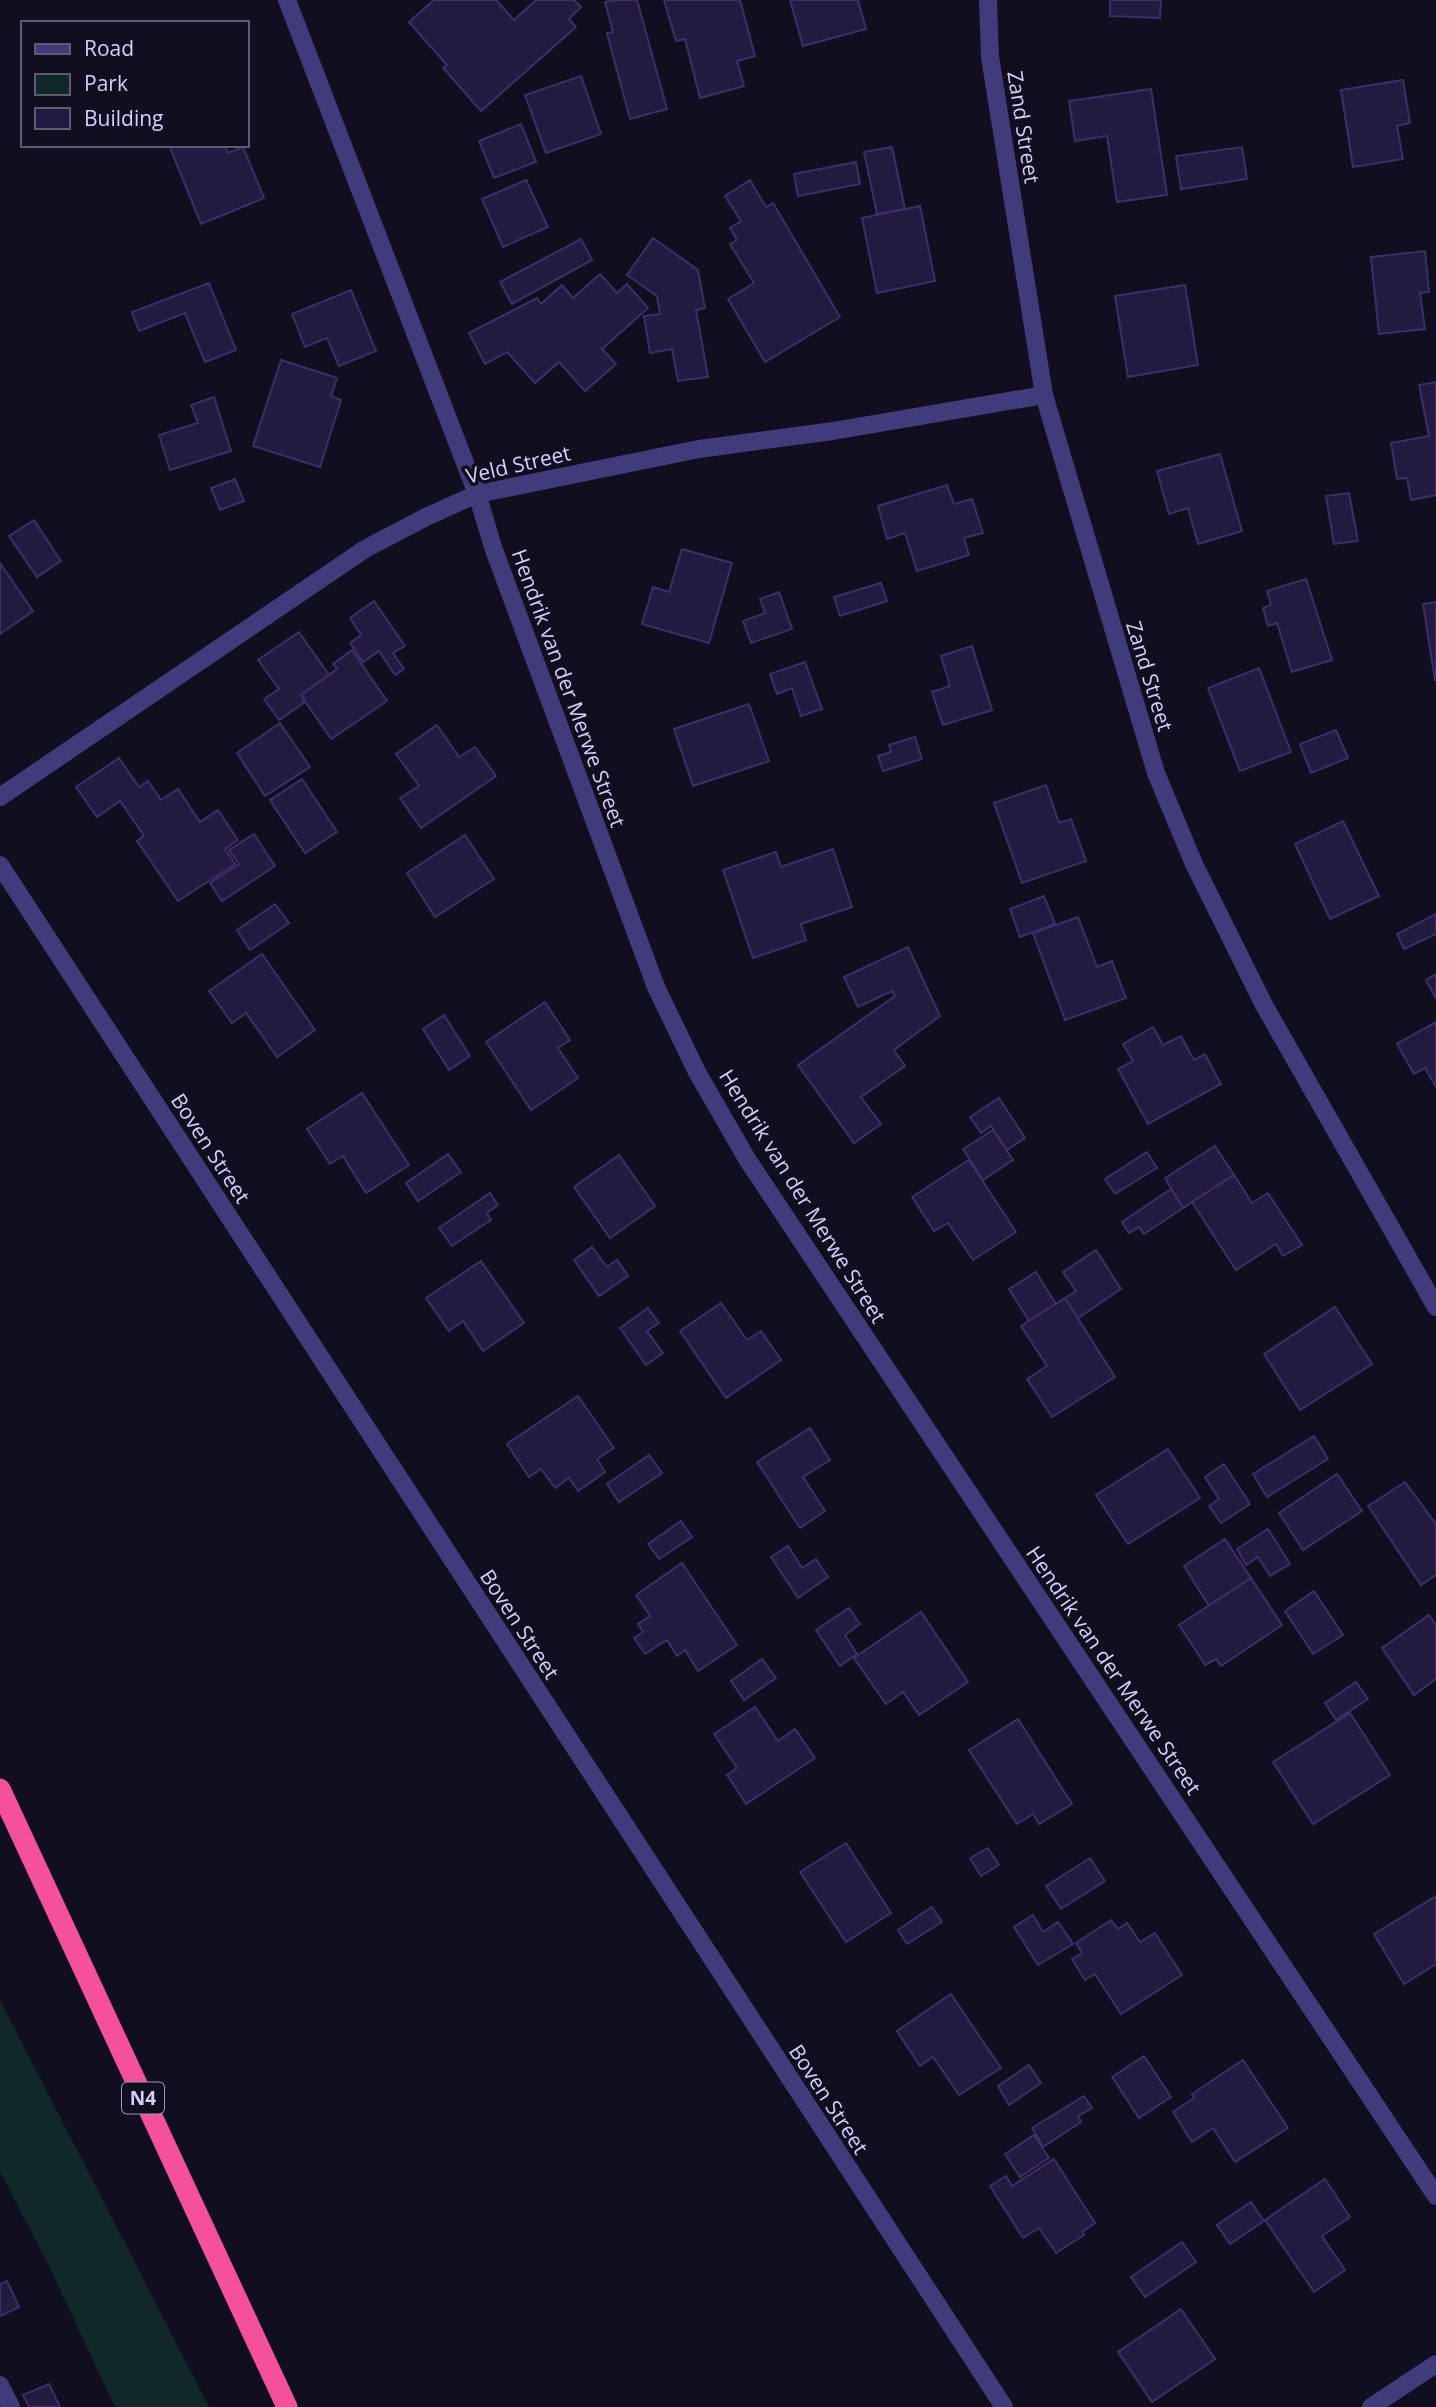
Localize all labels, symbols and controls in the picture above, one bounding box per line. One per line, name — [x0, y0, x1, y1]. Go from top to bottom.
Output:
legend — [21, 21, 248, 147]
text: Road — [84, 34, 134, 62]
text: Park — [84, 69, 128, 97]
street label: Zand Street — [1001, 69, 1047, 185]
text: Building — [84, 104, 163, 132]
street label: Veld Street — [463, 438, 573, 490]
street label: Hendrik van der Merwe Street — [506, 545, 632, 831]
street label: Zand Street — [1120, 618, 1180, 734]
street label: Hendrik van der Merwe Street — [713, 1064, 893, 1328]
street label: Boven Street — [165, 1088, 257, 1208]
street label: Hendrik van der Merwe Street — [1020, 1540, 1208, 1800]
street label: Boven Street — [474, 1564, 566, 1684]
street label: Boven Street — [783, 2039, 875, 2159]
road number: N4 — [122, 2082, 164, 2114]

